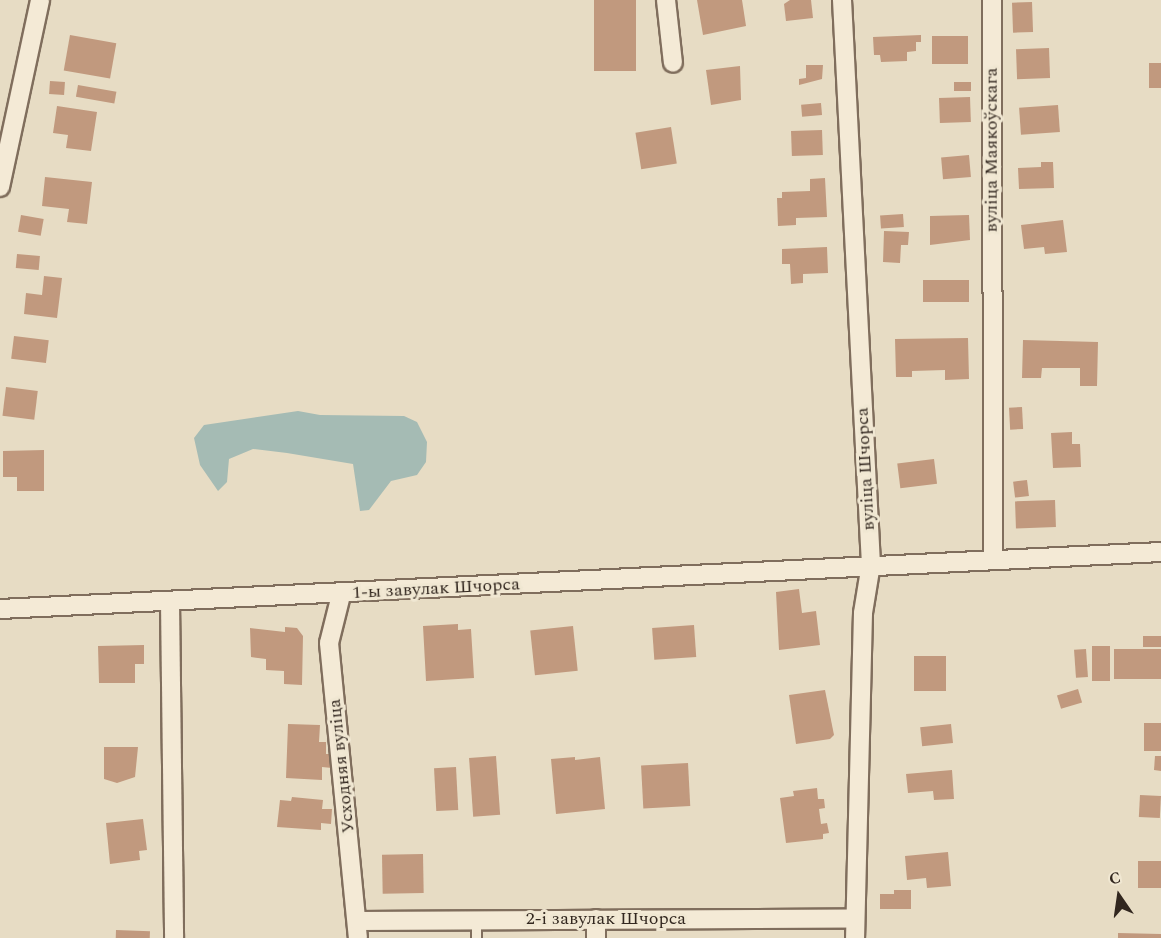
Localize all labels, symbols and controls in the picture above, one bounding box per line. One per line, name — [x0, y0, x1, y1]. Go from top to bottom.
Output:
street label: вуліца Маякоўскага — [981, 68, 1003, 232]
street label: вуліца Шчорса — [852, 407, 880, 531]
street label: 1-ы завулак Шчорса — [352, 574, 520, 604]
street label: Усходняя вуліца — [324, 698, 360, 834]
text: С — [1107, 865, 1123, 891]
north arrow — [1089, 866, 1149, 926]
street label: 2-і завулак Шчорса — [526, 908, 686, 930]

